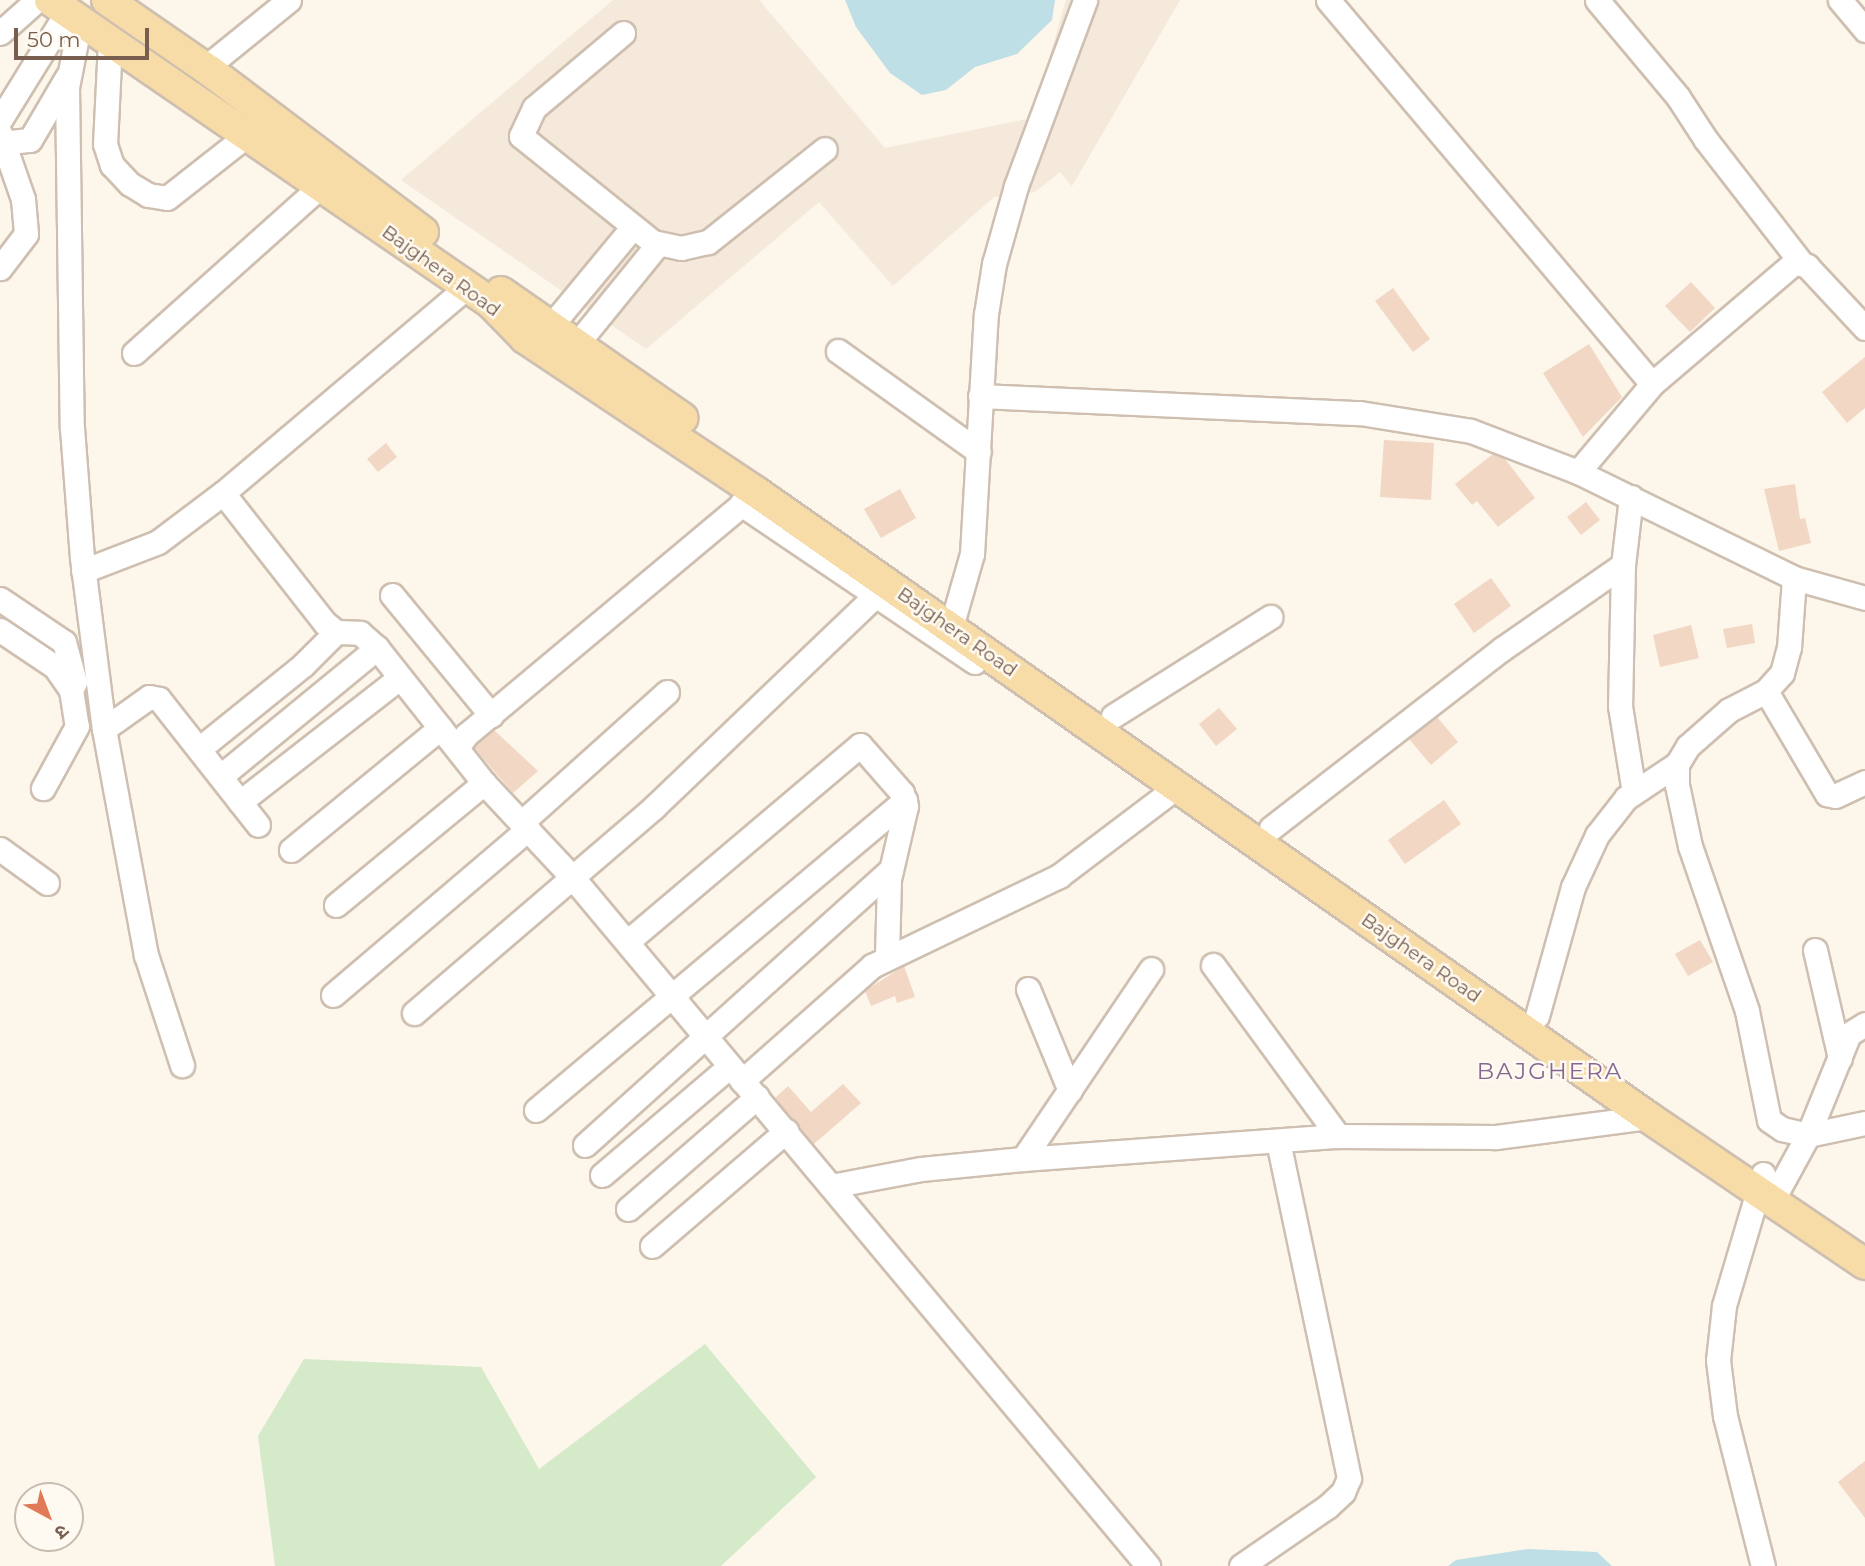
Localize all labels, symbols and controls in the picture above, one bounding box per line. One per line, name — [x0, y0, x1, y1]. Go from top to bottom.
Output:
scale bar — [18, 14, 152, 58]
text: 50 m — [27, 27, 81, 52]
street label: Bajghera Road — [377, 220, 505, 322]
street label: Bajghera Road — [893, 582, 1021, 682]
street label: Bajghera Road — [1357, 908, 1485, 1008]
district label: BAJGHERA — [1478, 1057, 1622, 1085]
north arrow — [14, 1482, 84, 1552]
text: उ — [50, 1519, 74, 1544]

